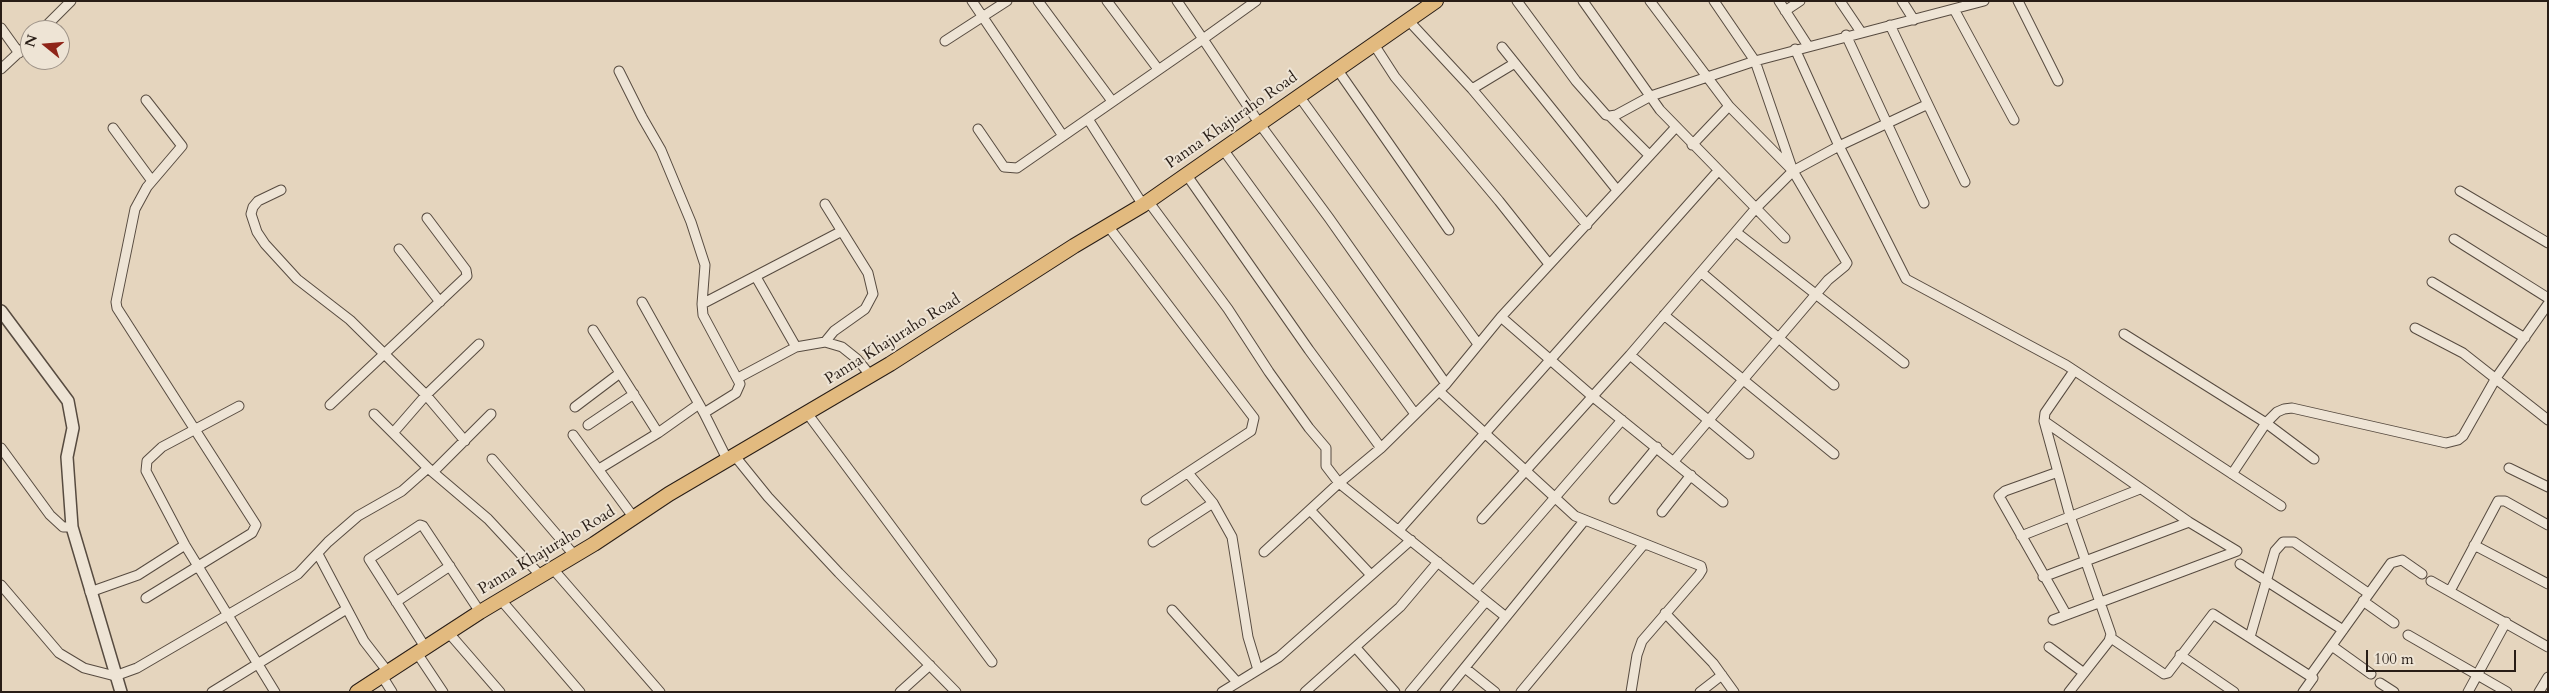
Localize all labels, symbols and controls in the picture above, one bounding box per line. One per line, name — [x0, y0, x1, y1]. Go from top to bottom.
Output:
north arrow — [20, 20, 70, 70]
text: N — [20, 32, 42, 49]
street label: Panna Khajuraho Road — [1162, 68, 1302, 174]
street label: Panna Khajuraho Road — [822, 290, 964, 390]
street label: Panna Khajuraho Road — [475, 503, 619, 599]
scale bar — [2369, 640, 2519, 672]
text: 100 m — [2374, 649, 2414, 669]

